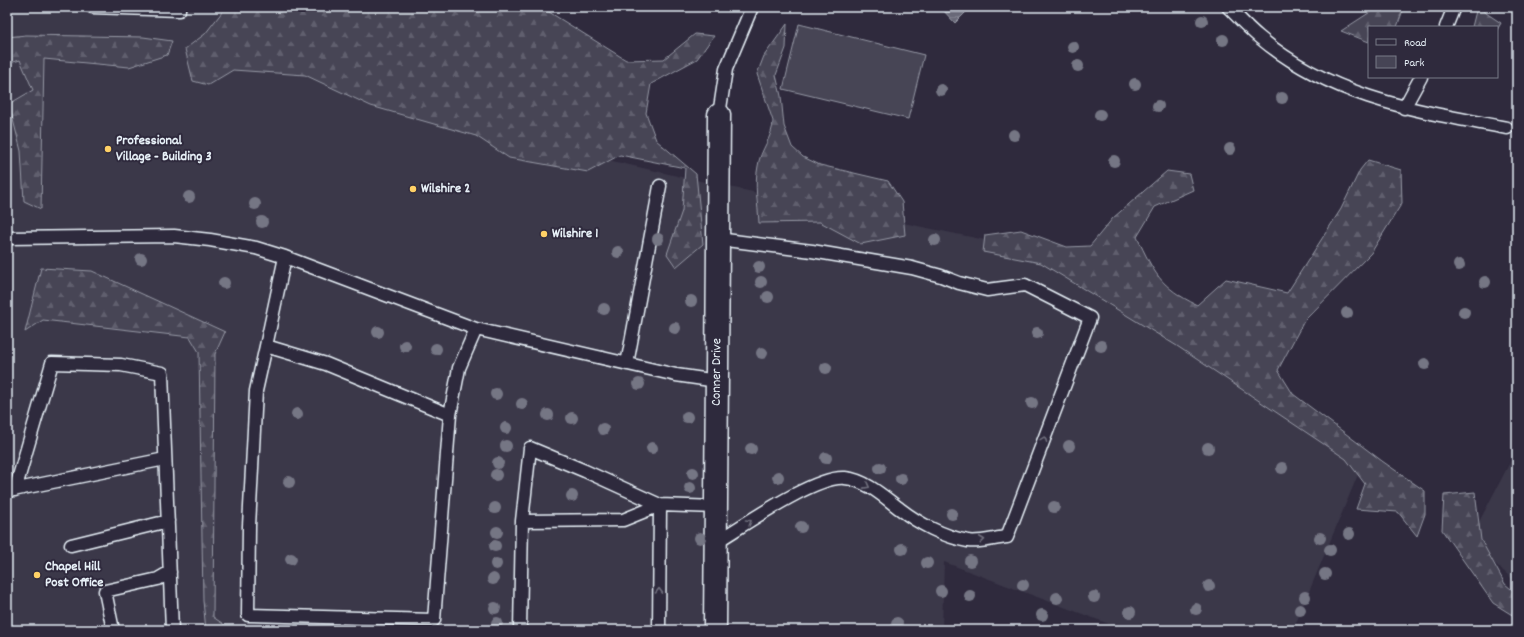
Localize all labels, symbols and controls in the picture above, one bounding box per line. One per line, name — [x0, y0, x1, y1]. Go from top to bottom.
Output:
legend — [1368, 26, 1498, 78]
text: Road — [1404, 35, 1426, 52]
text: Park — [1404, 55, 1425, 72]
place label: Professional Village - Building 3 — [116, 131, 212, 167]
marker: Professional Village - Building 3 — [103, 144, 113, 154]
place label: Wilshire 2 — [421, 179, 470, 199]
marker: Wilshire 2 — [408, 184, 418, 194]
place label: Wilshire 1 — [552, 224, 598, 244]
marker: Wilshire 1 — [539, 229, 549, 239]
street label: Conner Drive — [707, 338, 727, 406]
one-way arrow — [1039, 436, 1047, 443]
one-way arrow — [863, 482, 870, 489]
one-way arrow — [745, 520, 752, 527]
one-way arrow — [979, 536, 985, 545]
place label: Chapel Hill Post Office — [45, 557, 103, 593]
marker: Chapel Hill Post Office — [32, 570, 42, 580]
one-way arrow — [655, 588, 663, 594]

